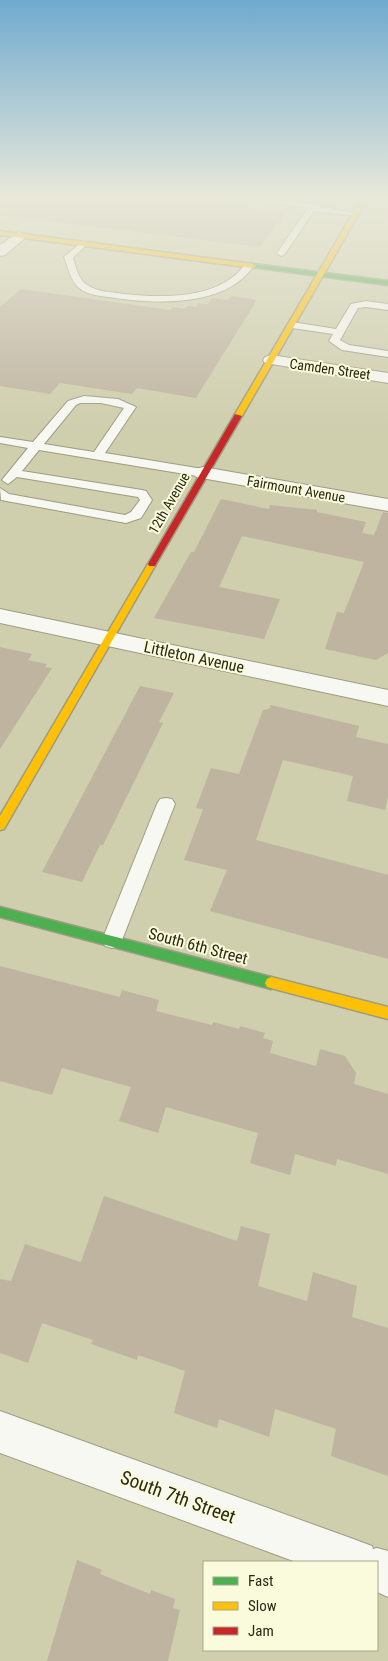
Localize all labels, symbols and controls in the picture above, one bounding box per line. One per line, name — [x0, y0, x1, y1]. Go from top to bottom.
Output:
street label: Camden Street — [289, 355, 371, 383]
street label: 12th Avenue — [145, 469, 193, 537]
street label: Fairmount Avenue — [246, 472, 347, 506]
street label: Littleton Avenue — [142, 637, 246, 677]
street label: South 6th Street — [146, 924, 250, 968]
street label: South 7th Street — [117, 1466, 239, 1528]
legend — [203, 1561, 378, 1651]
text: Fast — [248, 1572, 273, 1590]
text: Slow — [248, 1597, 277, 1615]
text: Jam — [248, 1622, 274, 1640]

